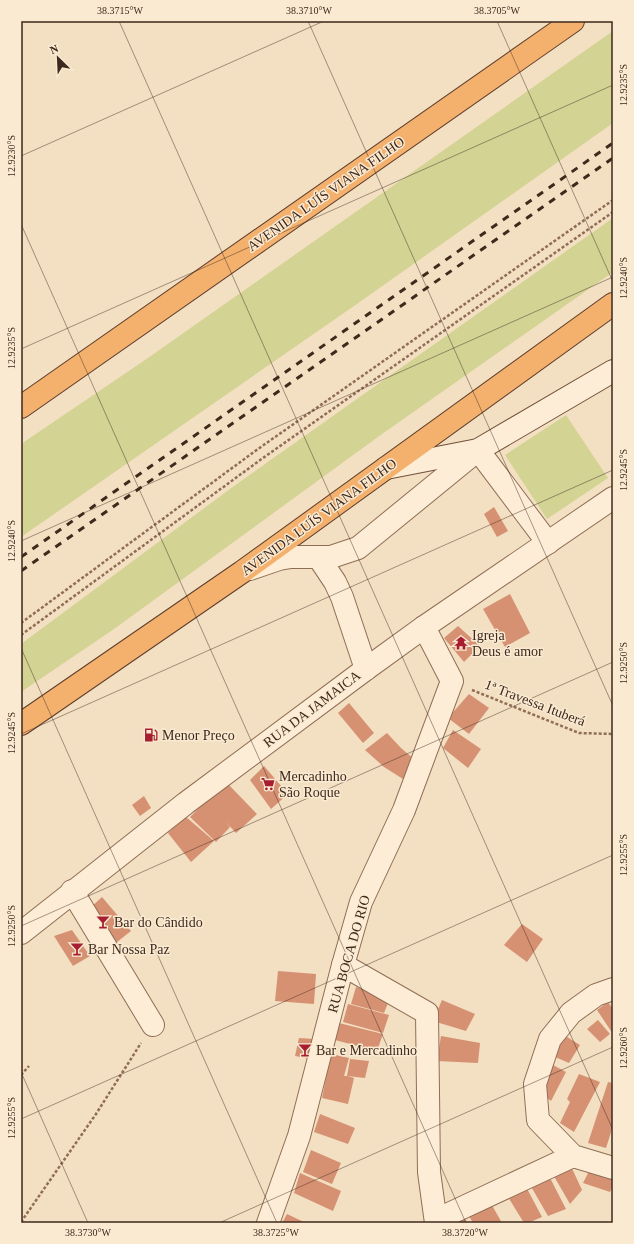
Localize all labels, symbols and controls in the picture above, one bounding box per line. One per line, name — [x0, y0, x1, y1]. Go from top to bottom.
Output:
text: 38.3715°W — [97, 5, 144, 16]
text: 38.3710°W — [286, 5, 333, 16]
text: 38.3705°W — [474, 5, 521, 16]
north arrow — [38, 38, 78, 78]
text: N — [48, 42, 60, 56]
text: 12.9235°S — [618, 64, 629, 106]
street label: AVENIDA LUÍS VIANA FILHO — [244, 133, 407, 254]
text: 12.9230°S — [6, 135, 17, 177]
text: 12.9240°S — [618, 257, 629, 299]
text: 12.9235°S — [6, 327, 17, 369]
text: 12.9245°S — [618, 449, 629, 491]
street label: AVENIDA LUÍS VIANA FILHO — [238, 455, 400, 578]
text: 12.9240°S — [6, 520, 17, 562]
place label: Igreja Deus é amor — [472, 628, 543, 659]
temple icon: Igreja Deus é amor — [453, 635, 469, 651]
text: 12.9250°S — [618, 642, 629, 684]
street label: RUA DA JAMAICA — [261, 667, 364, 750]
street label: 1ª Travessa Ituberá — [483, 677, 588, 729]
text: 12.9245°S — [6, 712, 17, 754]
fuel station icon: Menor Preço — [143, 727, 159, 743]
place label: Menor Preço — [162, 728, 235, 743]
place label: Mercadinho São Roque — [279, 769, 347, 800]
supermarket icon: Mercadinho São Roque — [260, 776, 276, 792]
text: 12.9255°S — [618, 834, 629, 876]
street label: RUA BOCA DO RIO — [325, 893, 373, 1015]
text: 12.9250°S — [6, 905, 17, 947]
bar icon: Bar do Cândido — [95, 914, 111, 930]
place label: Bar do Cândido — [114, 915, 203, 930]
bar icon: Bar Nossa Paz — [69, 941, 85, 957]
place label: Bar Nossa Paz — [88, 942, 170, 957]
text: 12.9260°S — [618, 1027, 629, 1069]
bar icon: Bar e Mercadinho — [297, 1042, 313, 1058]
place label: Bar e Mercadinho — [316, 1043, 417, 1058]
text: 12.9255°S — [6, 1097, 17, 1139]
text: 38.3730°W — [65, 1227, 112, 1238]
text: 38.3725°W — [253, 1227, 300, 1238]
text: 38.3720°W — [442, 1227, 489, 1238]

